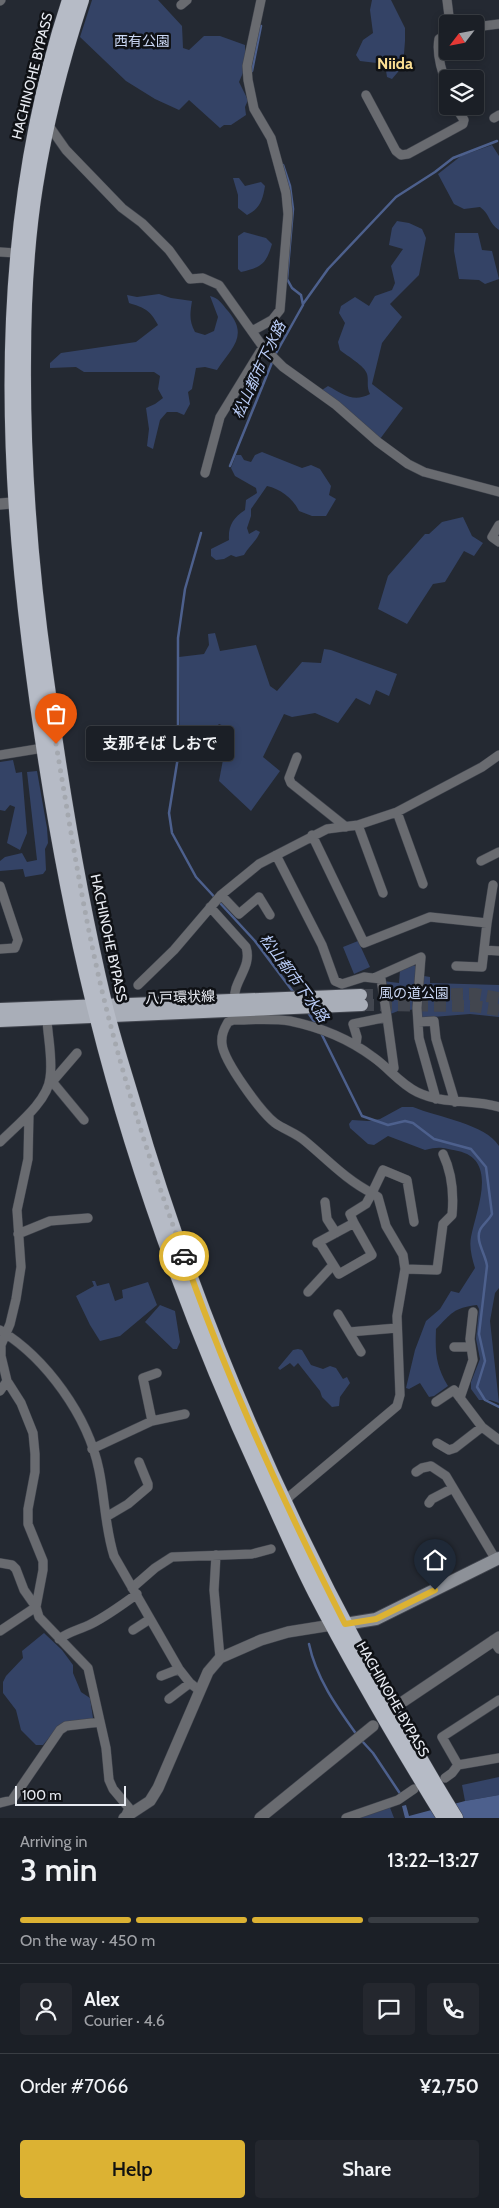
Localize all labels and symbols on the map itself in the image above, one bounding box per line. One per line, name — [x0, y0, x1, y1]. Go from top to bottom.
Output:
street label: HACHINOHE BYPASS — [8, 11, 56, 141]
north arrow — [439, 15, 484, 60]
park label: 西有公園 — [114, 32, 170, 50]
district label: Niida — [377, 54, 413, 73]
water label: 松山都市下水路 — [229, 317, 290, 421]
pin — [35, 693, 77, 744]
callout: 支那そば しおで — [86, 726, 234, 762]
street label: HACHINOHE BYPASS — [87, 872, 131, 1004]
water label: 松山都市下水路 — [256, 930, 333, 1027]
park label: 風の道公園 — [379, 984, 449, 1002]
street label: 八戸環状線 — [145, 987, 215, 1007]
courier — [159, 1231, 209, 1281]
pin — [414, 1539, 456, 1590]
street label: HACHINOHE BYPASS — [353, 1638, 433, 1760]
scale bar — [15, 1783, 126, 1806]

